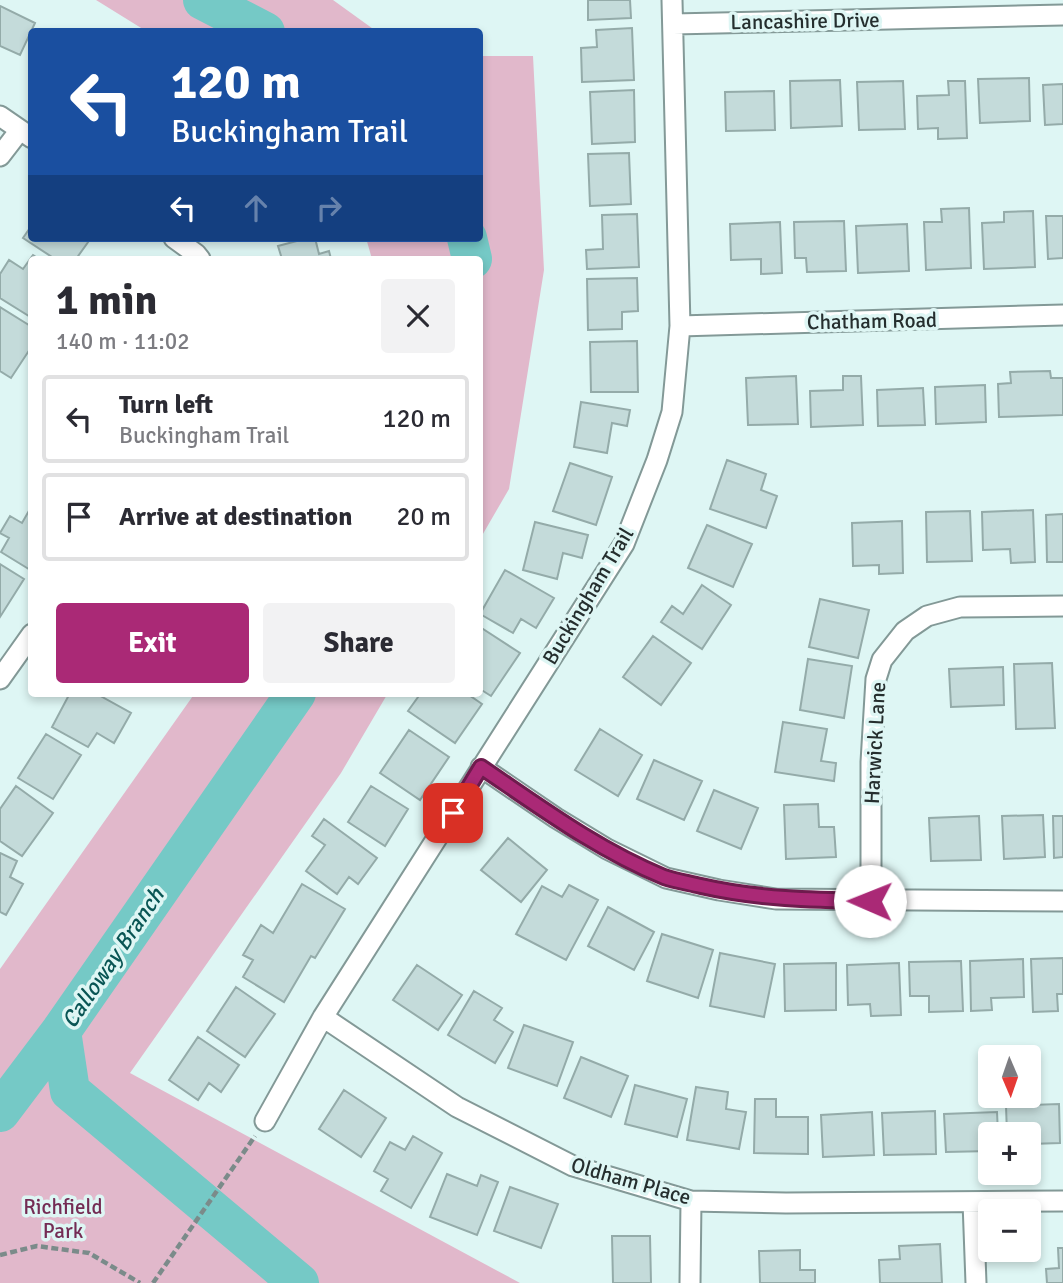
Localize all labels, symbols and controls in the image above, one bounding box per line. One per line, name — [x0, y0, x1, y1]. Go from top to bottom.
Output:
street label: Lancashire Drive — [730, 7, 880, 35]
text: 120 m — [171, 52, 301, 112]
icon: left — [56, 56, 147, 147]
text: Buckingham Trail — [171, 112, 408, 151]
icon: left — [164, 189, 202, 227]
icon: ahead — [237, 189, 275, 227]
icon: right — [310, 189, 348, 227]
text: 1 min — [56, 275, 157, 326]
button: close — [381, 279, 455, 353]
street label: Chatham Road — [807, 307, 937, 335]
text: 140 m · 11:02 — [56, 327, 190, 356]
text: Turn left — [119, 389, 213, 421]
icon: left — [60, 400, 98, 438]
text: 120 m — [382, 403, 451, 435]
text: Buckingham Trail — [119, 421, 289, 450]
icon: arrive — [60, 498, 98, 536]
text: Arrive at destination — [119, 501, 352, 533]
text: 20 m — [396, 501, 451, 533]
street label: Buckingham Trail — [537, 523, 639, 669]
button: Exit — [56, 603, 249, 683]
button: Share — [263, 603, 455, 683]
street label: Harwick Lane — [859, 681, 891, 805]
pin — [423, 783, 483, 843]
icon: arrive — [434, 794, 472, 832]
position arrow — [833, 864, 907, 938]
water label: Calloway Branch — [55, 881, 171, 1034]
north arrow — [978, 1045, 1041, 1108]
map controls — [978, 1045, 1041, 1262]
button: + — [978, 1122, 1041, 1185]
street label: Oldham Place — [568, 1151, 694, 1211]
park label: Richfield Park — [23, 1194, 103, 1244]
button: − — [978, 1199, 1041, 1262]

